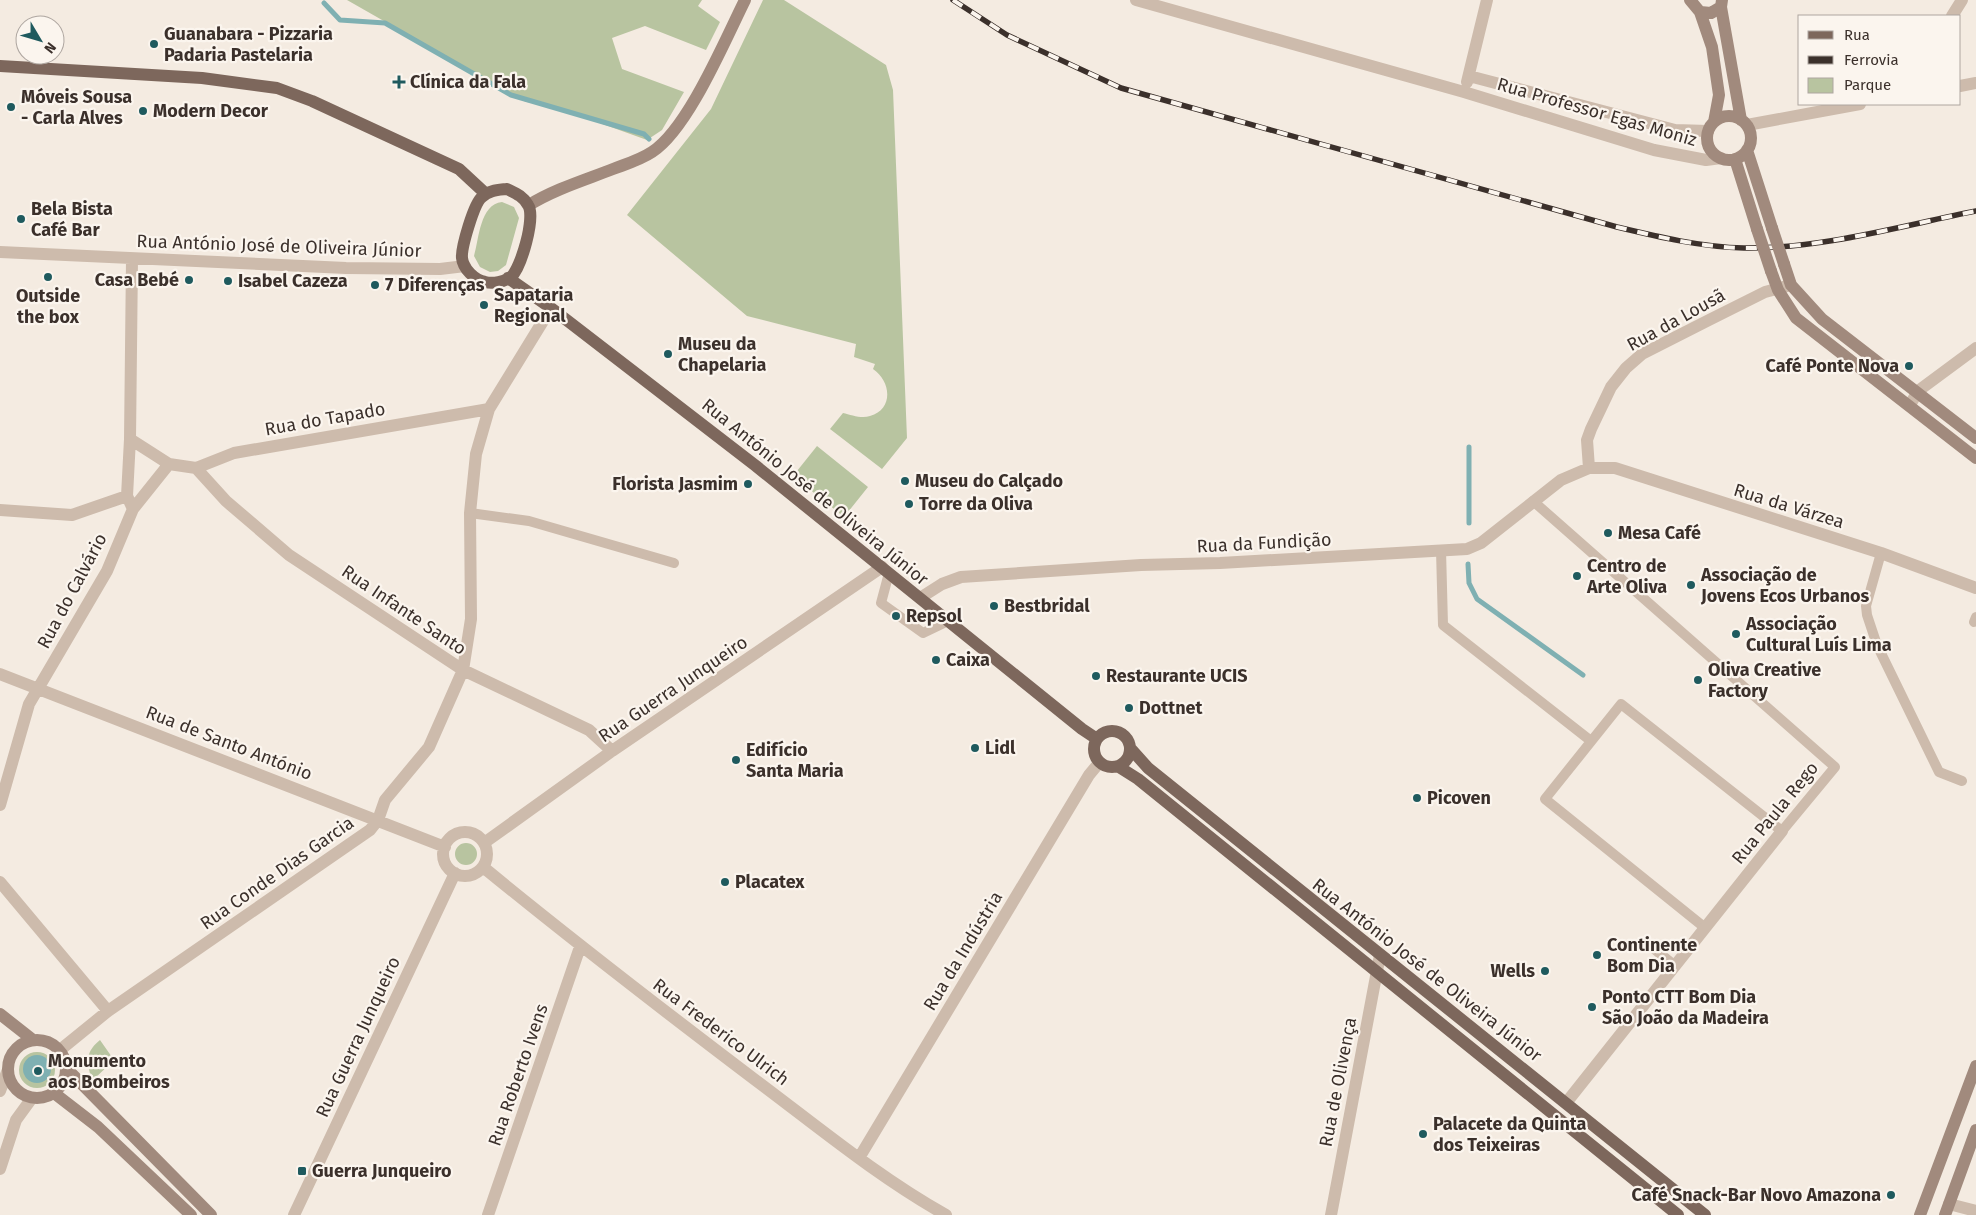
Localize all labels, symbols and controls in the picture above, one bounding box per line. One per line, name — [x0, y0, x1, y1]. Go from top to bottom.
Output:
north arrow — [15, 15, 65, 65]
legend — [1798, 15, 1961, 105]
place label: Guanabara - Pizzaria Padaria Pastelaria — [164, 23, 333, 66]
text: Rua — [1844, 26, 1870, 44]
marker: Guanabara - Pizzaria Padaria Pastelaria — [148, 38, 160, 50]
text: N — [40, 39, 59, 57]
text: Ferrovia — [1844, 51, 1899, 69]
place label: Clínica da Fala — [410, 71, 526, 93]
street label: Rua Professor Egas Moniz — [1495, 73, 1699, 151]
marker: Clínica da Fala — [392, 75, 406, 89]
text: Parque — [1844, 76, 1891, 94]
place label: Móveis Sousa - Carla Alves — [21, 86, 132, 129]
place label: Modern Decor — [153, 100, 269, 122]
marker: Móveis Sousa - Carla Alves — [5, 101, 17, 113]
marker: Modern Decor — [137, 105, 149, 117]
place label: Bela Bista Café Bar — [31, 198, 113, 241]
marker: Bela Bista Café Bar — [15, 213, 27, 225]
street label: Rua António José de Oliveira Júnior — [136, 230, 422, 262]
place label: Casa Bebé — [95, 269, 179, 291]
place label: Isabel Cazeza — [238, 270, 348, 292]
marker: Outside the box — [42, 271, 54, 283]
marker: Casa Bebé — [183, 274, 195, 286]
place label: 7 Diferenças — [385, 274, 485, 296]
marker: Isabel Cazeza — [222, 275, 234, 287]
marker: 7 Diferenças — [369, 279, 381, 291]
place label: Sapataria Regional — [494, 284, 573, 327]
street label: Rua da Lousã — [1623, 284, 1729, 356]
place label: Outside the box — [16, 285, 80, 328]
marker: Sapataria Regional — [478, 299, 490, 311]
place label: Museu da Chapelaria — [678, 333, 767, 376]
marker: Museu da Chapelaria — [662, 348, 674, 360]
place label: Café Ponte Nova — [1766, 355, 1899, 377]
marker: Café Ponte Nova — [1903, 360, 1915, 372]
street label: Rua António José de Oliveira Júnior — [697, 394, 933, 590]
street label: Rua do Tapado — [263, 398, 387, 440]
place label: Museu do Calçado — [915, 470, 1063, 492]
place label: Florista Jasmim — [612, 473, 738, 495]
marker: Museu do Calçado — [899, 475, 911, 487]
marker: Florista Jasmim — [742, 478, 754, 490]
street label: Rua da Várzea — [1731, 479, 1847, 533]
place label: Torre da Oliva — [919, 493, 1033, 515]
marker: Torre da Oliva — [903, 498, 915, 510]
place label: Mesa Café — [1618, 522, 1701, 544]
marker: Mesa Café — [1602, 527, 1614, 539]
street label: Rua da Fundição — [1196, 528, 1332, 558]
street label: Rua do Calvário — [32, 530, 112, 652]
place label: Centro de Arte Oliva — [1586, 555, 1667, 598]
street label: Rua Infante Santo — [338, 560, 470, 660]
place label: Associação de Jovens Ecos Urbanos — [1700, 564, 1870, 607]
marker: Centro de Arte Oliva — [1571, 570, 1583, 582]
marker: Associação de Jovens Ecos Urbanos — [1685, 579, 1697, 591]
place label: Bestbridal — [1004, 595, 1090, 617]
marker: Bestbridal — [988, 600, 1000, 612]
place label: Repsol — [906, 605, 963, 627]
marker: Repsol — [890, 610, 902, 622]
place label: Associação Cultural Luís Lima — [1745, 613, 1892, 656]
marker: Associação Cultural Luís Lima — [1730, 628, 1742, 640]
street label: Rua Guerra Junqueiro — [594, 631, 752, 747]
place label: Caixa — [946, 649, 990, 671]
marker: Caixa — [930, 654, 942, 666]
place label: Oliva Creative Factory — [1708, 659, 1821, 702]
place label: Restaurante UCIS — [1106, 665, 1248, 687]
marker: Restaurante UCIS — [1090, 670, 1102, 682]
marker: Oliva Creative Factory — [1692, 674, 1704, 686]
place label: Dottnet — [1139, 697, 1203, 719]
street label: Rua de Santo António — [143, 701, 315, 785]
marker: Dottnet — [1123, 702, 1135, 714]
place label: Lidl — [985, 737, 1016, 759]
place label: Edifício Santa Maria — [746, 739, 844, 782]
marker: Lidl — [969, 742, 981, 754]
marker: Edifício Santa Maria — [730, 754, 742, 766]
street label: Rua Paula Rego — [1727, 757, 1823, 869]
place label: Picoven — [1427, 787, 1491, 809]
marker: Picoven — [1411, 792, 1423, 804]
street label: Rua Conde Dias Garcia — [196, 812, 358, 934]
place label: Placatex — [735, 871, 805, 893]
street label: Rua António José de Oliveira Júnior — [1308, 874, 1546, 1066]
marker: Placatex — [719, 876, 731, 888]
street label: Rua da Indústria — [919, 887, 1007, 1015]
place label: Continente Bom Dia — [1607, 934, 1697, 977]
marker: Continente Bom Dia — [1591, 949, 1603, 961]
street label: Rua Guerra Junqueiro — [311, 953, 405, 1121]
place label: Wells — [1491, 960, 1535, 982]
marker: Wells — [1539, 965, 1551, 977]
street label: Rua Frederico Ulrich — [649, 974, 793, 1090]
place label: Ponto CTT Bom Dia São João da Madeira — [1602, 986, 1769, 1029]
street label: Rua Roberto Ivens — [483, 1001, 553, 1149]
marker: Ponto CTT Bom Dia São João da Madeira — [1586, 1001, 1598, 1013]
street label: Rua de Olivença — [1315, 1015, 1361, 1149]
place label: Monumento aos Bombeiros — [48, 1050, 170, 1093]
marker: Monumento aos Bombeiros — [32, 1065, 44, 1077]
place label: Palacete da Quinta dos Teixeiras — [1433, 1113, 1587, 1156]
marker: Palacete da Quinta dos Teixeiras — [1417, 1128, 1429, 1140]
place label: Guerra Junqueiro — [312, 1160, 451, 1182]
marker: Guerra Junqueiro — [296, 1165, 308, 1177]
place label: Café Snack-Bar Novo Amazona — [1632, 1184, 1881, 1206]
marker: Café Snack-Bar Novo Amazona — [1885, 1189, 1897, 1201]

